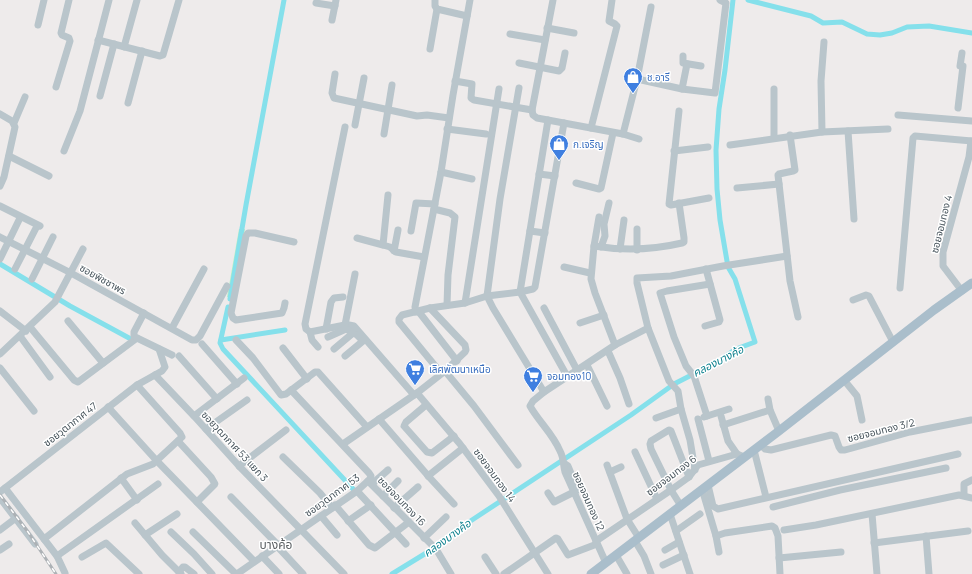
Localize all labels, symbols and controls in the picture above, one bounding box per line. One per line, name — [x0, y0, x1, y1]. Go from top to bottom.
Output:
shop icon: ช.อารี — [622, 66, 644, 94]
place label: ช.อารี — [647, 70, 670, 84]
shop icon: ก.เจริญ — [548, 133, 570, 161]
place label: ก.เจริญ — [573, 137, 604, 151]
street label: ซอยจอมทอง 4 — [927, 193, 955, 255]
street label: ซอยพิชชาพร — [77, 260, 129, 298]
water label: คลองบางค้อ — [690, 341, 746, 380]
supermarket icon: เลิศพัฒนาเหนือ — [404, 358, 426, 386]
place label: เลิศพัฒนาเหนือ — [429, 362, 491, 376]
supermarket icon: จอมทอง10 — [522, 365, 544, 393]
place label: จอมทอง10 — [547, 369, 591, 383]
street label: ซอยวุฒากาศ 47 — [40, 399, 100, 449]
street label: ซอยวุฒากาศ 53 แยก 3 — [199, 408, 271, 484]
street label: ซอยจอมทอง 3/2 — [846, 415, 916, 445]
street label: ซอยจอมทอง 14 — [471, 445, 519, 505]
street label: ซอยจอมทอง 6 — [643, 451, 699, 499]
street label: ซอยจอมทอง 12 — [570, 469, 608, 533]
street label: ซอยวุฒากาศ 53 — [302, 470, 362, 520]
street label: ซอยจอมทอง 16 — [375, 473, 429, 529]
water label: คลองบางค้อ — [420, 515, 474, 560]
district label: บางค้อ — [260, 536, 293, 553]

